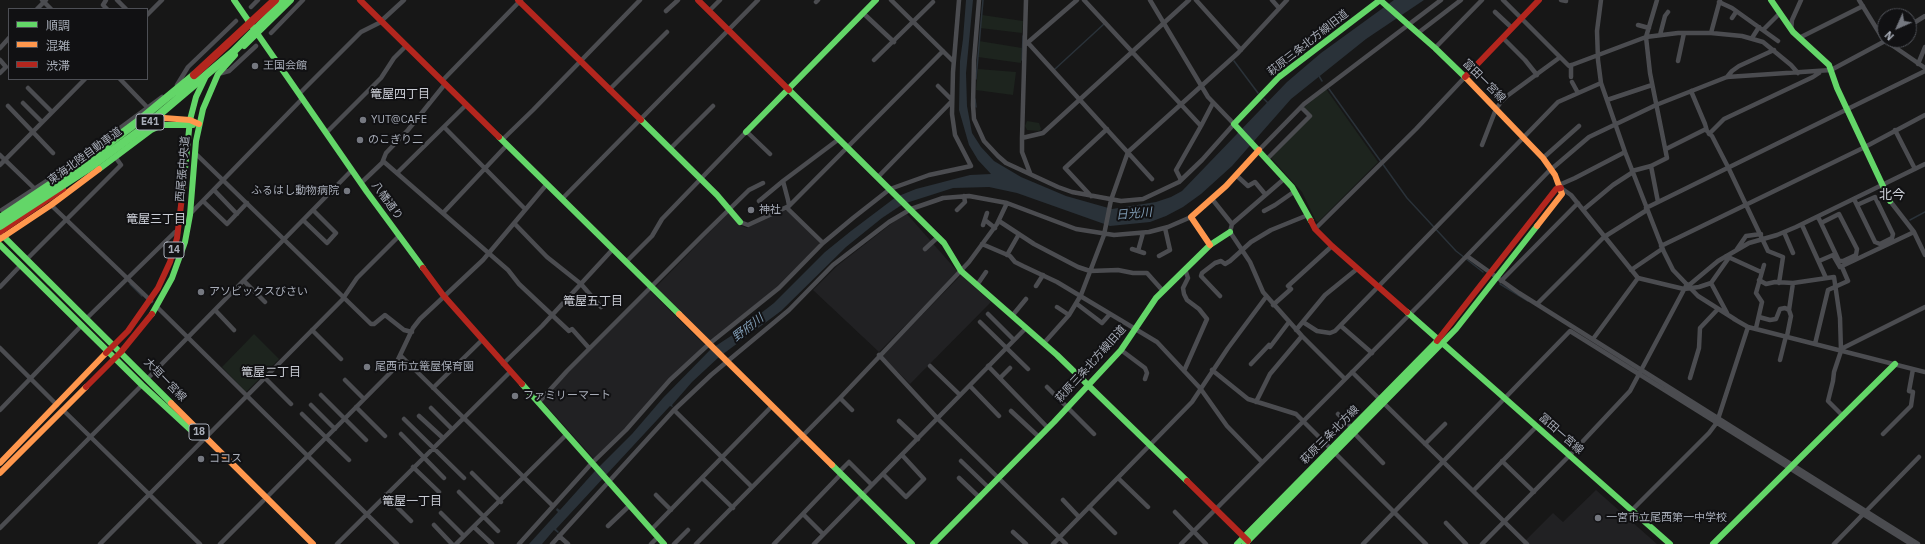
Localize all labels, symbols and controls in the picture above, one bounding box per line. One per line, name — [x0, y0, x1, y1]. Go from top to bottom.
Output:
street label: 萩原三条北方線旧道 — [1265, 7, 1351, 79]
legend — [8, 8, 148, 80]
north arrow — [1877, 8, 1917, 48]
text: 順調 — [46, 18, 70, 33]
text: N — [1881, 28, 1897, 44]
text: 混雑 — [46, 38, 70, 53]
street label: 富田一宮線 — [1460, 57, 1508, 105]
text: 渋滞 — [46, 58, 70, 73]
place label: 王国会館 — [263, 59, 307, 73]
marker: 王国会館 — [250, 61, 260, 71]
district label: 篭屋四丁目 — [370, 88, 430, 102]
place label: YUT@CAFE — [371, 113, 427, 127]
road number: E41 — [136, 114, 164, 130]
marker: YUT@CAFE — [358, 115, 368, 125]
street label: 東海北陸自動車道 — [46, 125, 124, 187]
place label: のこぎり二 — [368, 133, 423, 147]
marker: のこぎり二 — [355, 135, 365, 145]
street label: 西尾張中央道 — [174, 136, 192, 202]
street label: 八幡通り — [369, 179, 405, 223]
place label: ふるはし動物病院 — [251, 184, 339, 198]
marker: ふるはし動物病院 — [342, 186, 352, 196]
district label: 北今 — [1879, 187, 1905, 203]
place label: 神社 — [759, 203, 781, 217]
marker: 神社 — [746, 205, 756, 215]
water label: 日光川 — [1115, 205, 1153, 223]
district label: 篭屋三丁目 — [126, 213, 186, 227]
road number: 14 — [164, 242, 184, 258]
place label: アソビックスびさい — [209, 285, 308, 299]
marker: アソビックスびさい — [196, 287, 206, 297]
district label: 篭屋五丁目 — [563, 295, 623, 309]
water label: 野府川 — [729, 311, 767, 345]
street label: 萩原三条北方線旧道 — [1053, 323, 1129, 405]
street label: 大垣一宮線 — [141, 356, 189, 404]
place label: 尾西市立篭屋保育園 — [375, 360, 474, 374]
marker: 尾西市立篭屋保育園 — [362, 362, 372, 372]
district label: 篭屋二丁目 — [241, 366, 301, 380]
place label: ファミリーマート — [523, 389, 611, 403]
marker: ファミリーマート — [510, 391, 520, 401]
street label: 萩原三条北方線 — [1298, 403, 1362, 467]
street label: 冨田一宮線 — [1536, 411, 1586, 457]
road number: 18 — [189, 424, 209, 440]
place label: ココス — [209, 452, 242, 466]
marker: ココス — [196, 454, 206, 464]
district label: 篭屋一丁目 — [382, 495, 442, 509]
place label: 一宮市立尾西第一中学校 — [1606, 511, 1727, 525]
marker: 一宮市立尾西第一中学校 — [1593, 513, 1603, 523]

